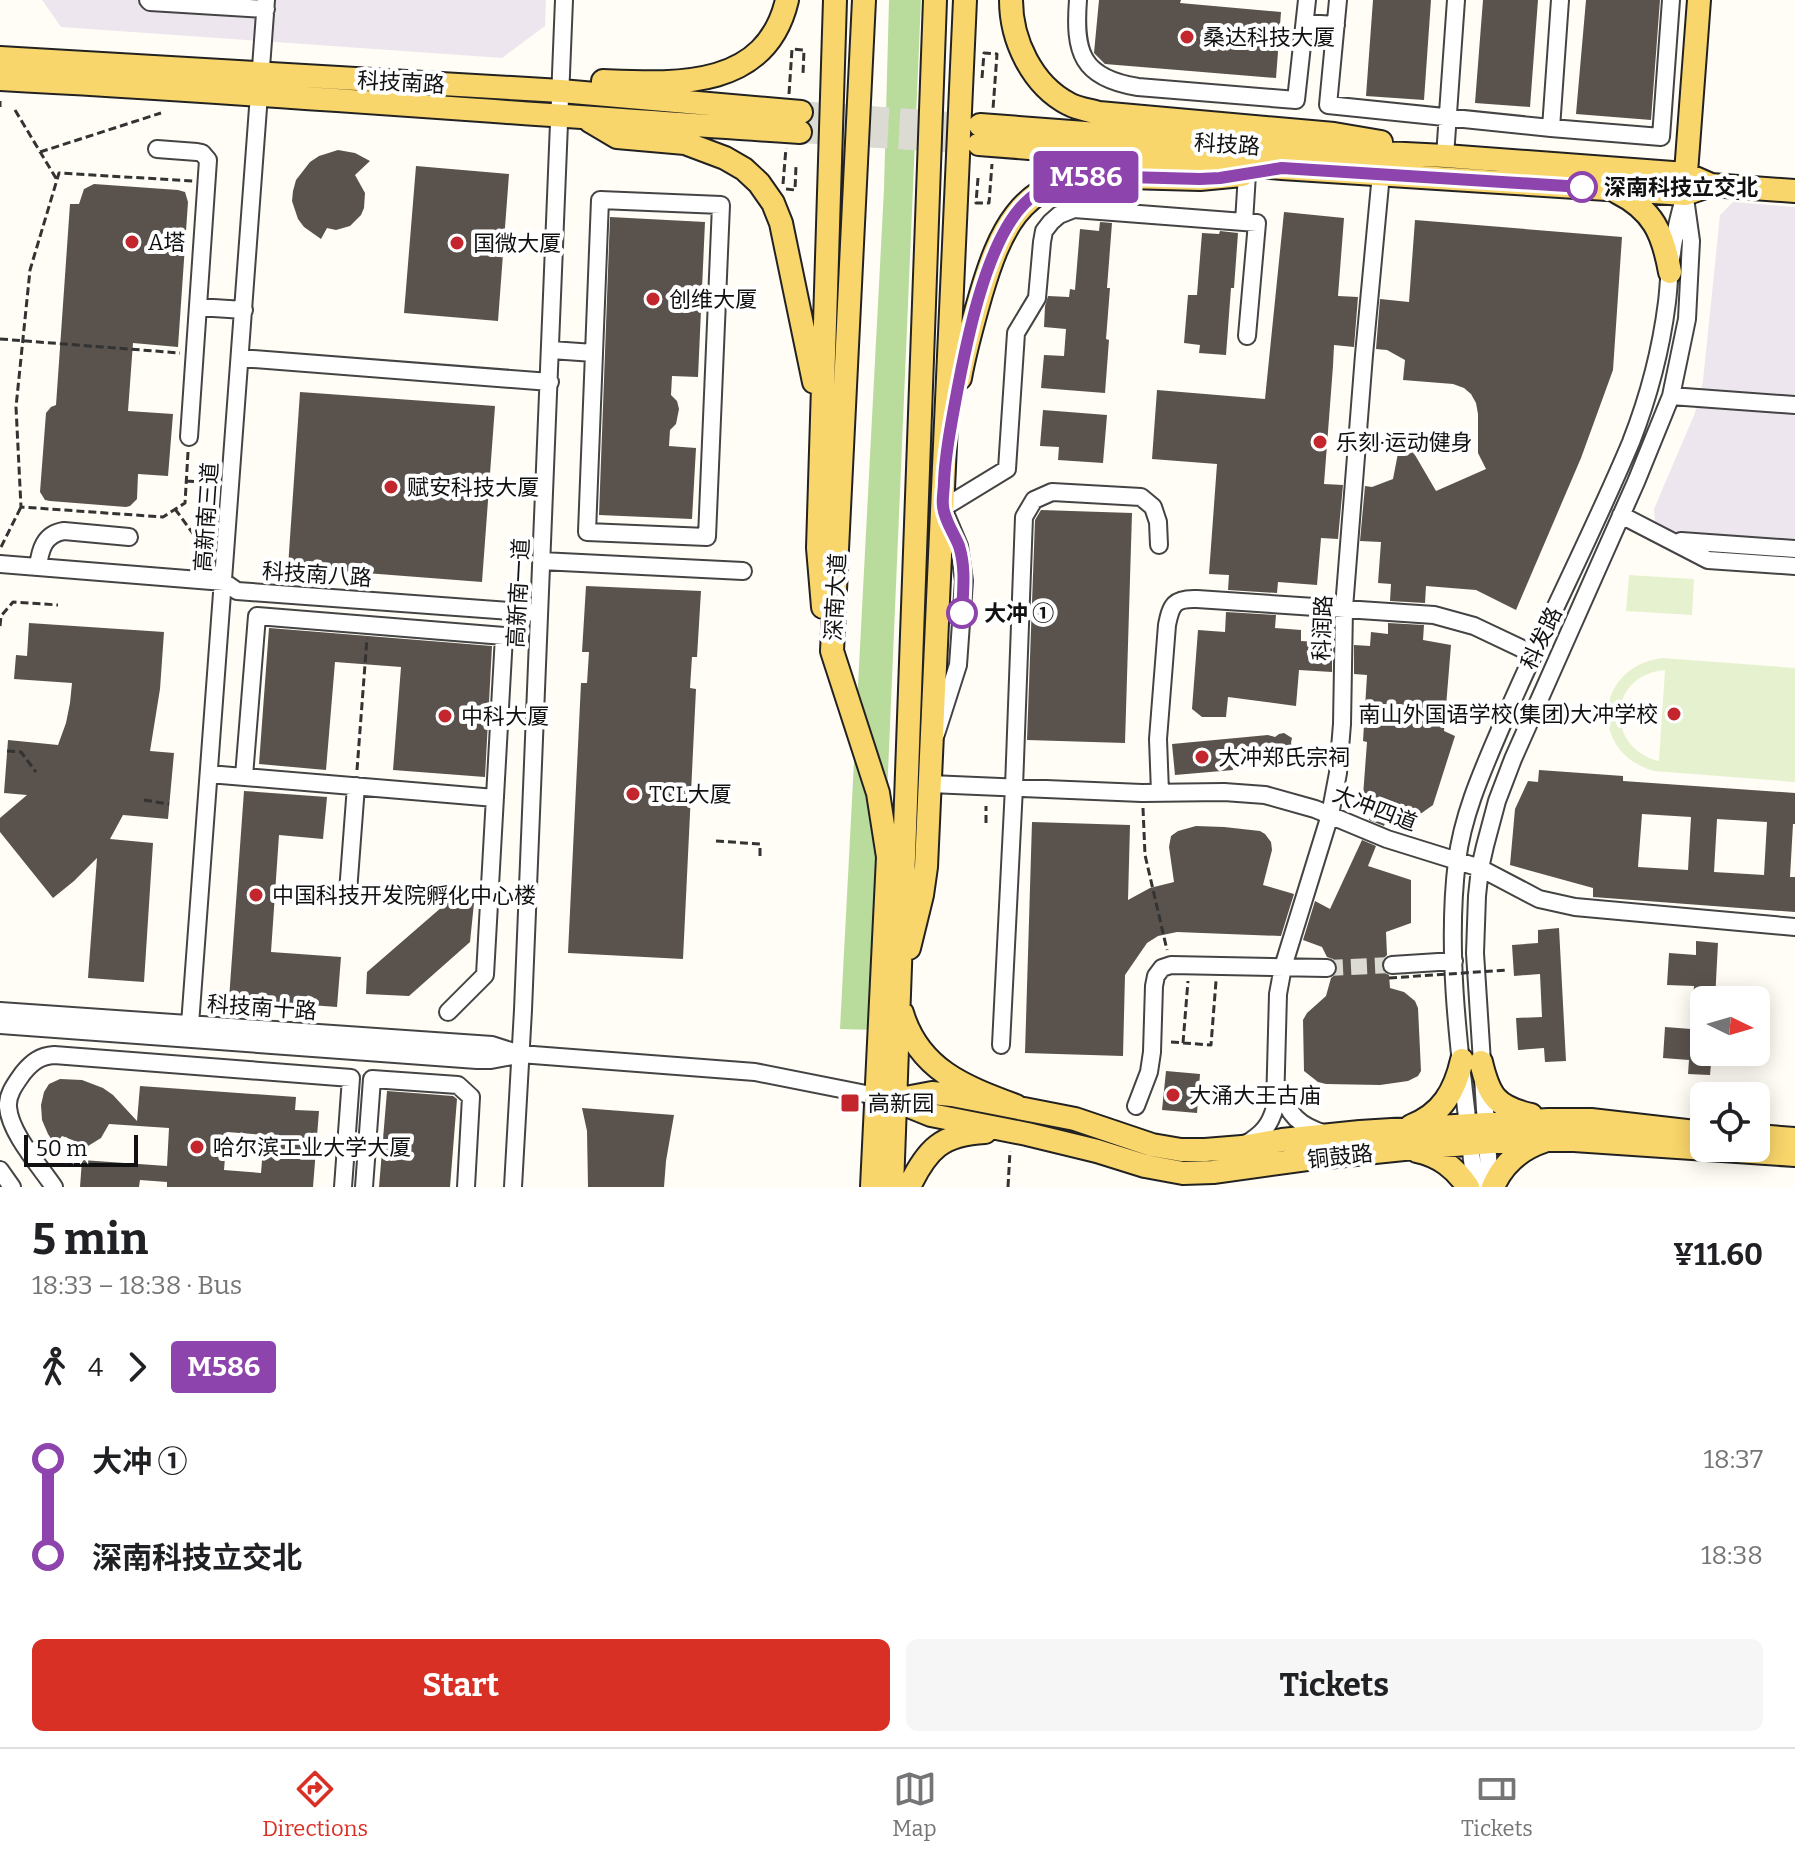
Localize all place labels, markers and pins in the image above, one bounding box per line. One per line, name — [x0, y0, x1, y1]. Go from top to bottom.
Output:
place label: 桑达科技大厦 — [1203, 24, 1335, 51]
marker: 桑达科技大厦 — [1178, 28, 1196, 46]
marker: 深南科技立交北 — [1567, 172, 1597, 202]
place label: 深南科技立交北 — [1604, 174, 1758, 201]
place label: A塔 — [148, 229, 186, 256]
place label: 国微大厦 — [473, 230, 561, 257]
marker: A塔 — [123, 233, 141, 251]
marker: 国微大厦 — [448, 234, 466, 252]
place label: 创维大厦 — [669, 286, 757, 313]
marker: 创维大厦 — [644, 290, 662, 308]
place label: 乐刻·运动健身 — [1336, 429, 1473, 456]
marker: 乐刻·运动健身 — [1311, 433, 1329, 451]
place label: 赋安科技大厦 — [407, 474, 539, 501]
marker: 赋安科技大厦 — [382, 478, 400, 496]
marker: 大冲 ① — [947, 598, 977, 628]
place label: 大冲 ① — [984, 600, 1054, 627]
place label: 南山外国语学校(集团)大冲学校 — [1358, 701, 1658, 728]
place label: 中科大厦 — [461, 703, 549, 730]
marker: 南山外国语学校(集团)大冲学校 — [1665, 705, 1683, 723]
marker: 中科大厦 — [436, 707, 454, 725]
place label: 大冲郑氏宗祠 — [1218, 744, 1350, 771]
marker: 大冲郑氏宗祠 — [1193, 748, 1211, 766]
place label: TCL大厦 — [649, 781, 732, 808]
marker: TCL大厦 — [624, 785, 642, 803]
place label: 中国科技开发院孵化中心楼 — [272, 882, 536, 909]
marker: 中国科技开发院孵化中心楼 — [247, 886, 265, 904]
place label: 大涌大王古庙 — [1189, 1082, 1321, 1109]
marker: 大涌大王古庙 — [1164, 1086, 1182, 1104]
place label: 高新园 — [868, 1090, 934, 1117]
marker: 高新园 — [839, 1092, 861, 1114]
place label: 哈尔滨工业大学大厦 — [213, 1134, 411, 1161]
marker: 哈尔滨工业大学大厦 — [188, 1138, 206, 1156]

